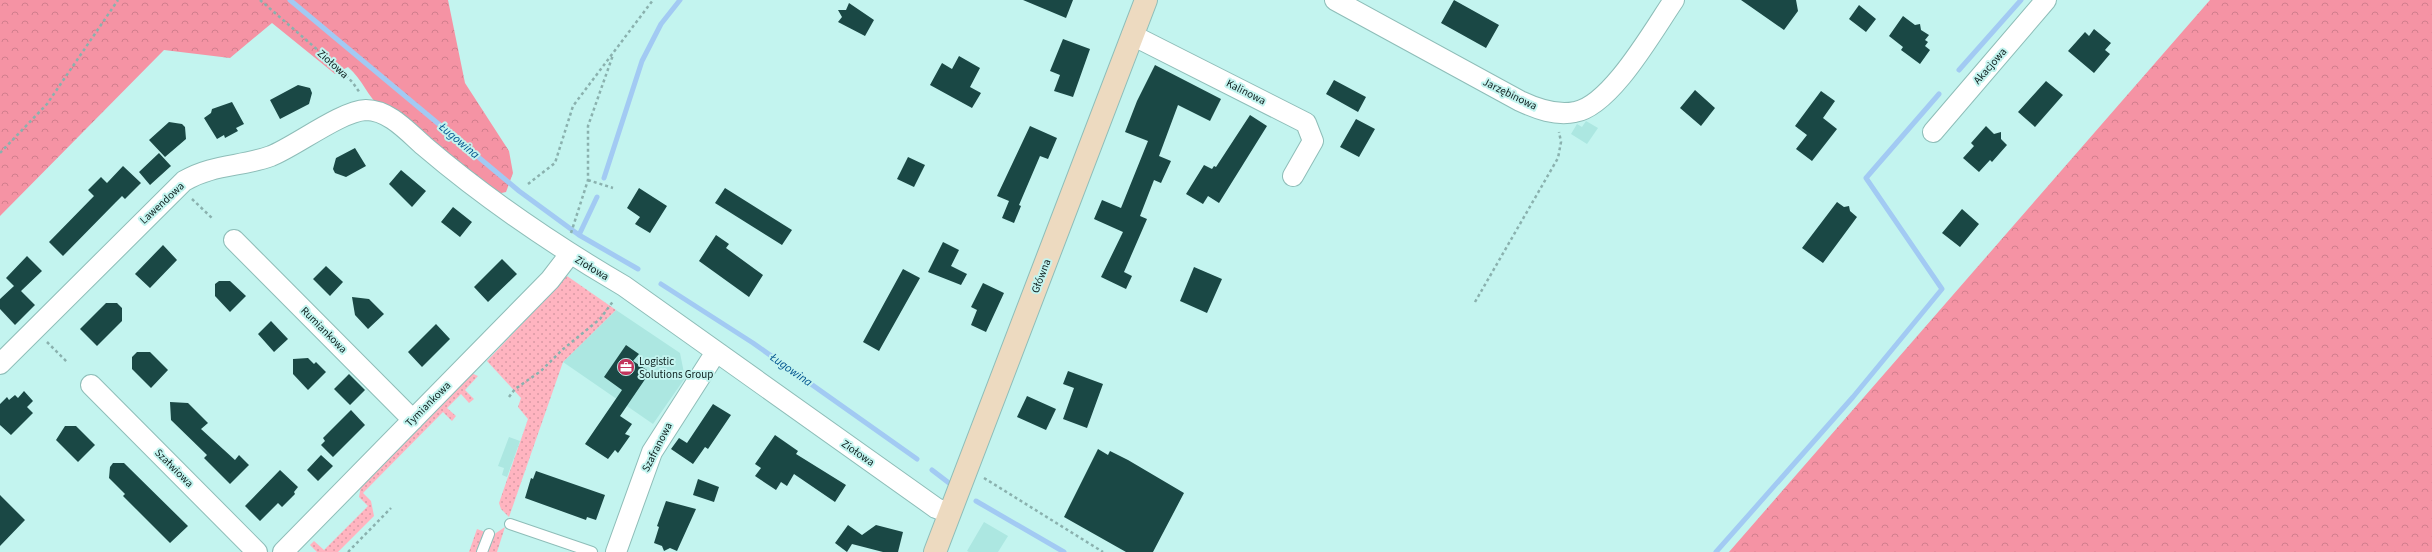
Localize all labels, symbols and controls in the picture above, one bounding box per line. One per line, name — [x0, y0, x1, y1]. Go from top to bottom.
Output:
street label: Akacjowa — [1970, 45, 2010, 87]
street label: Ziołowa — [314, 46, 352, 82]
street label: Jarzębinowa — [1480, 74, 1540, 114]
street label: Kalinowa — [1224, 76, 1268, 108]
water label: Ługowina — [434, 118, 483, 163]
street label: Lawendowa — [137, 179, 187, 227]
street label: Ziołowa — [572, 252, 612, 284]
street label: Główna — [1028, 257, 1054, 295]
street label: Rumiankowa — [297, 303, 351, 357]
water label: Ługowina — [765, 349, 816, 391]
place label: Logistic Solutions Group — [639, 354, 713, 382]
office icon: Logistic Solutions Group — [616, 357, 636, 377]
street label: Tymiankowa — [402, 378, 454, 430]
street label: Szafranowa — [638, 420, 676, 474]
street label: Ziołowa — [838, 436, 878, 470]
street label: Szałwiowa — [151, 445, 197, 491]

